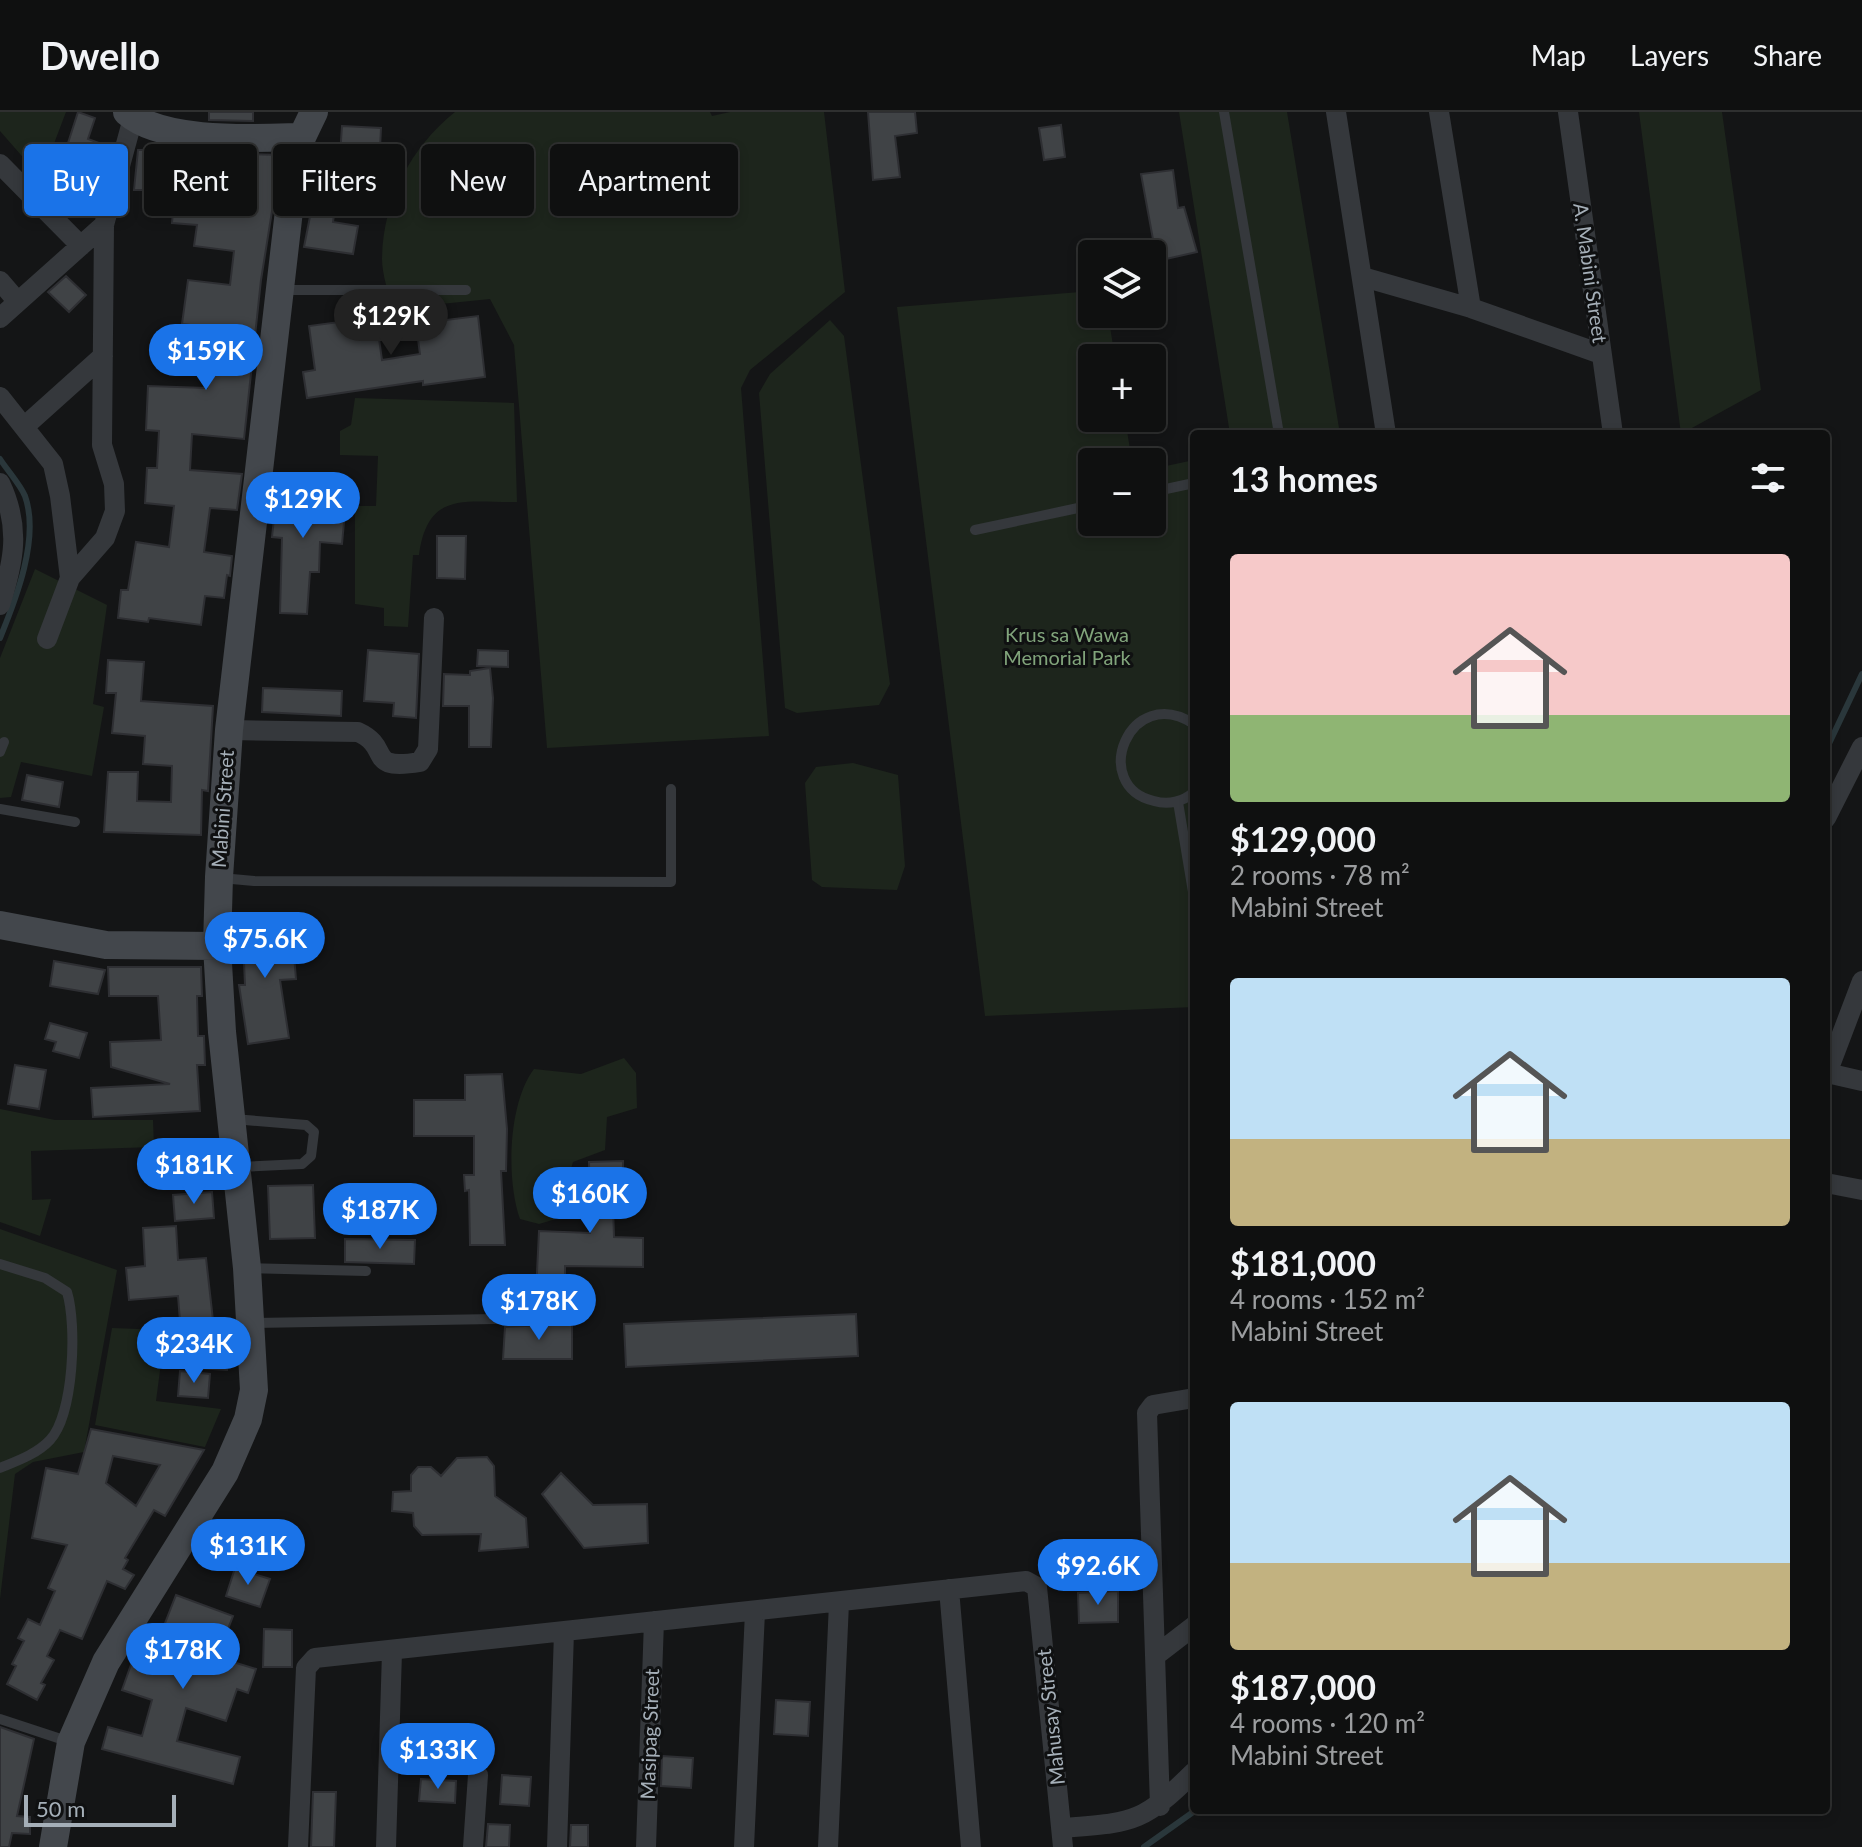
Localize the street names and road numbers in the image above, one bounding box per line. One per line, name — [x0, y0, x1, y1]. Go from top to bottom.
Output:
street label: A. Mabini Street — [1569, 201, 1613, 345]
street label: Mabini Street — [206, 749, 238, 869]
street label: Mahusay Street — [1031, 1648, 1069, 1786]
street label: Masipag Street — [635, 1668, 663, 1800]

